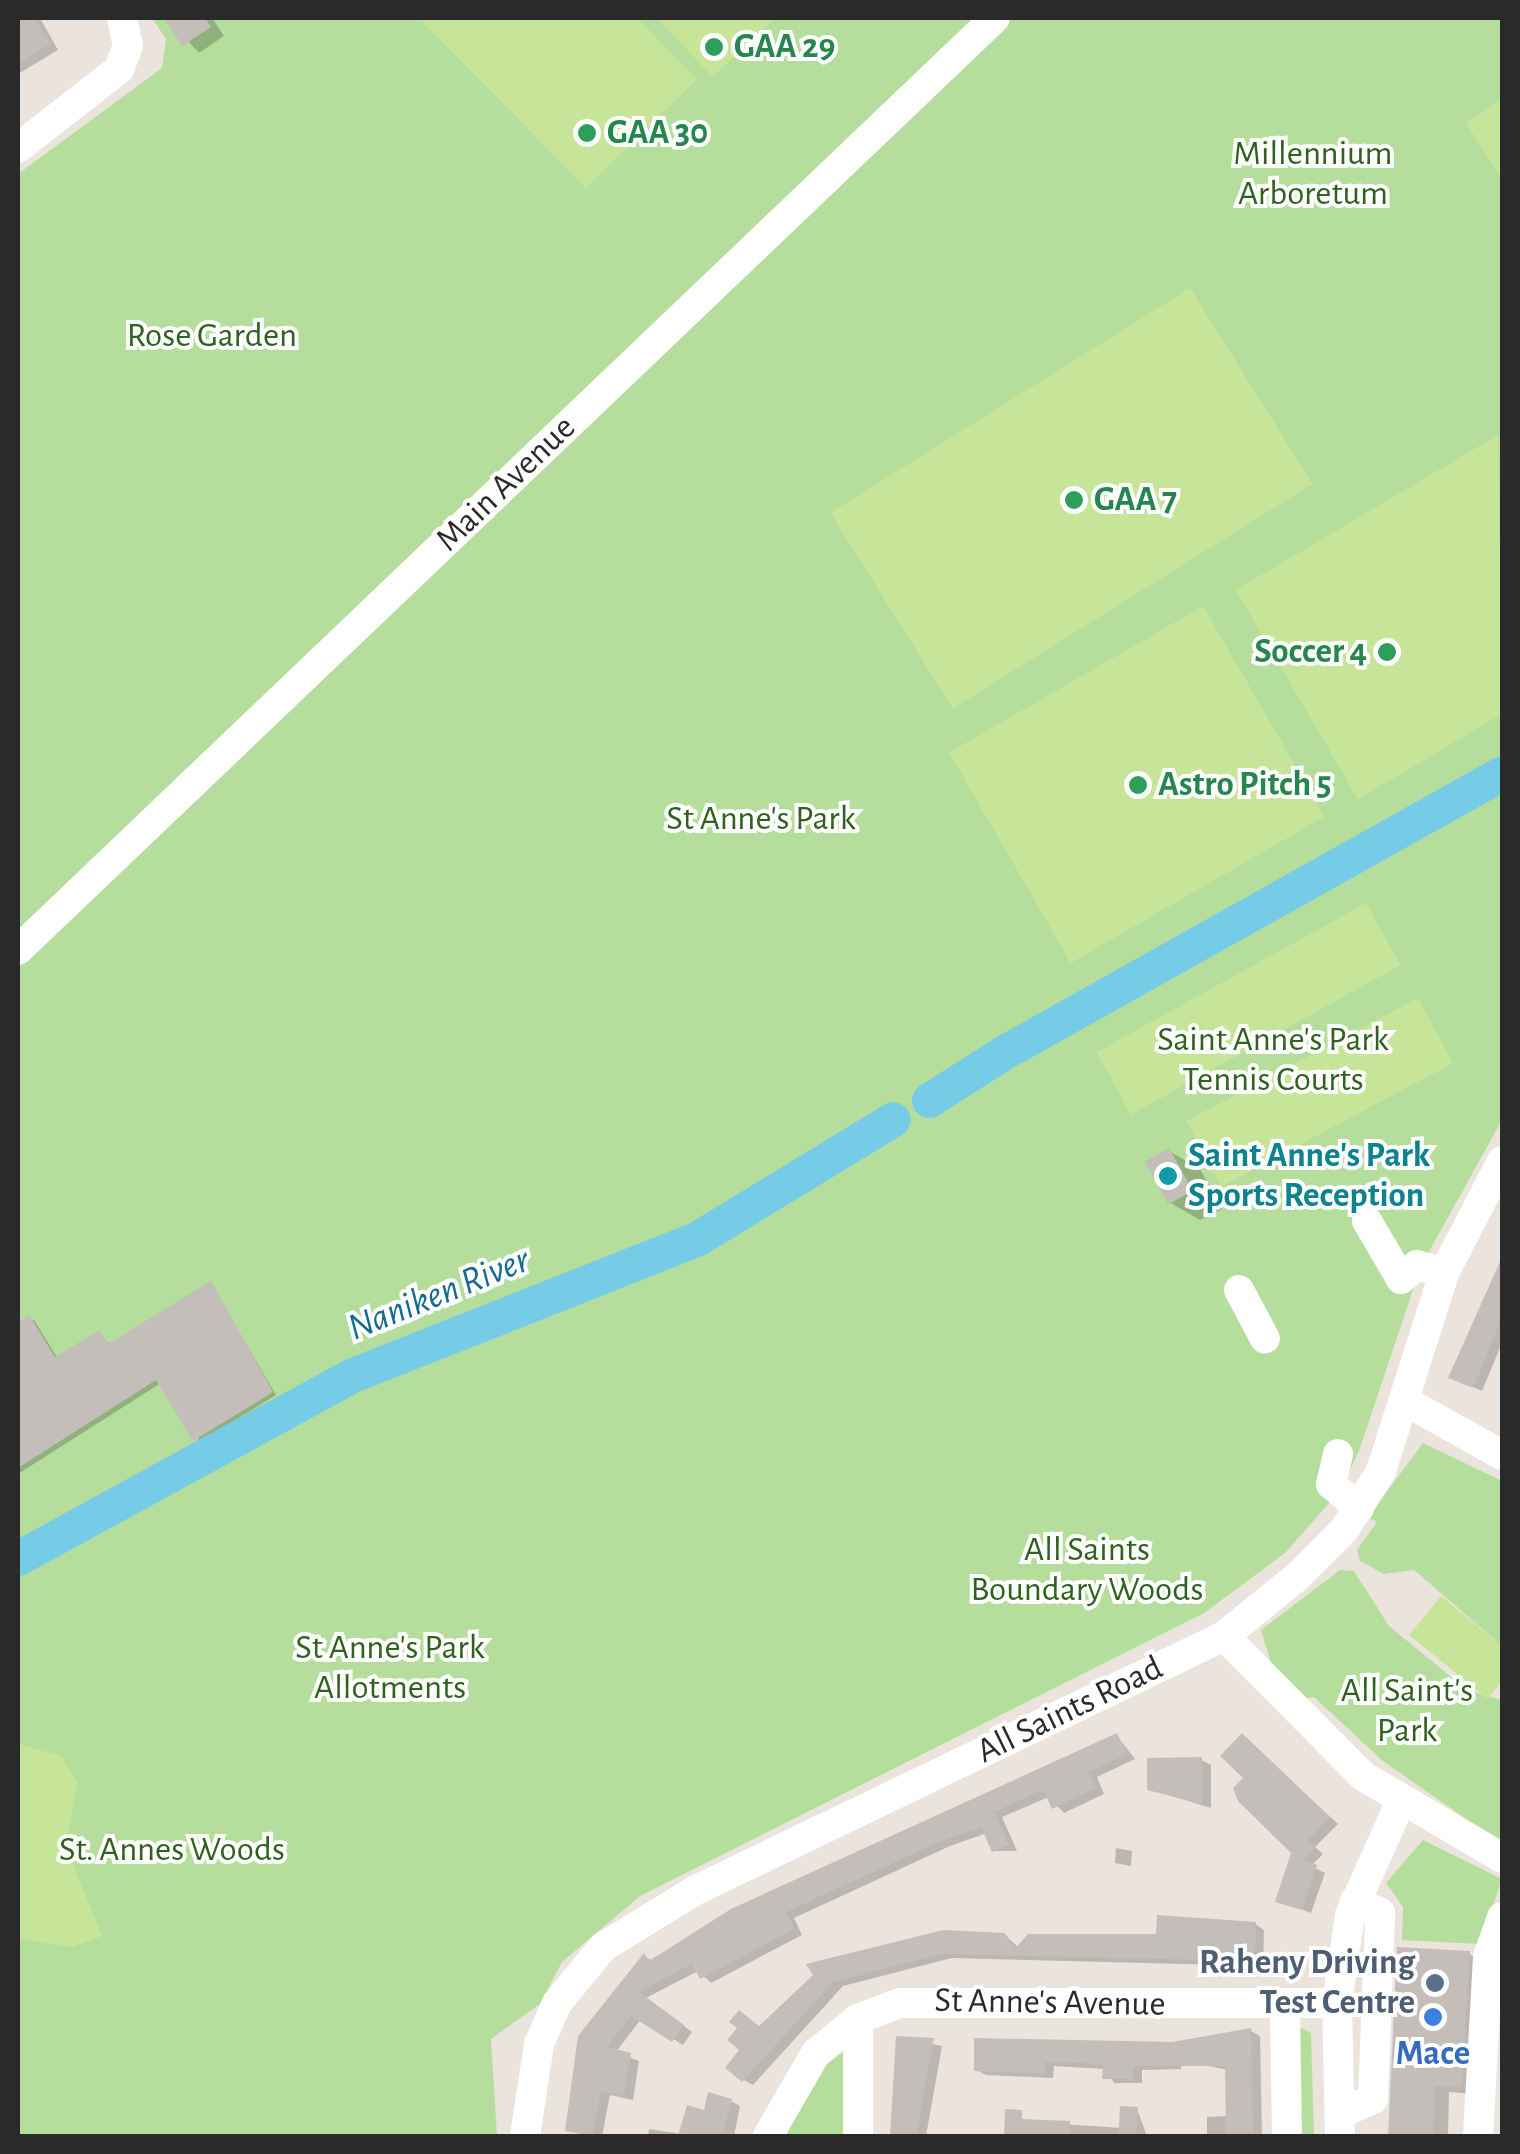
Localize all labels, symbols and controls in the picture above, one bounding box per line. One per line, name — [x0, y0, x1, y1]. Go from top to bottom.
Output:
place label: GAA 29 — [734, 26, 835, 68]
marker: GAA 29 — [703, 36, 725, 58]
place label: GAA 30 — [607, 112, 708, 154]
marker: GAA 30 — [576, 122, 598, 144]
park label: Millennium Arboretum — [1233, 133, 1393, 215]
park label: Rose Garden — [127, 315, 297, 357]
street label: Main Avenue — [427, 407, 585, 561]
place label: GAA 7 — [1094, 479, 1177, 521]
marker: GAA 7 — [1063, 489, 1085, 511]
place label: Soccer 4 — [1254, 631, 1367, 673]
marker: Soccer 4 — [1376, 641, 1398, 663]
place label: Astro Pitch 5 — [1158, 764, 1331, 806]
marker: Astro Pitch 5 — [1127, 774, 1149, 796]
park label: St Anne's Park — [666, 798, 856, 840]
park label: Saint Anne's Park Tennis Courts — [1157, 1019, 1389, 1101]
place label: Saint Anne's Park Sports Reception — [1188, 1135, 1430, 1217]
marker: Saint Anne's Park Sports Reception — [1157, 1165, 1179, 1187]
water label: Naniken River — [342, 1238, 536, 1352]
park label: All Saints Boundary Woods — [971, 1529, 1203, 1611]
park label: St Anne's Park Allotments — [295, 1627, 485, 1709]
street label: All Saints Road — [970, 1647, 1170, 1773]
park label: All Saint's Park — [1341, 1670, 1473, 1752]
park label: St. Annes Woods — [59, 1829, 285, 1871]
place label: Raheny Driving Test Centre — [1199, 1942, 1415, 2024]
marker: Raheny Driving Test Centre — [1424, 1972, 1446, 1994]
street label: St Anne's Avenue — [934, 1980, 1166, 2026]
marker: Mace — [1422, 2006, 1444, 2028]
place label: Mace — [1396, 2033, 1470, 2075]

